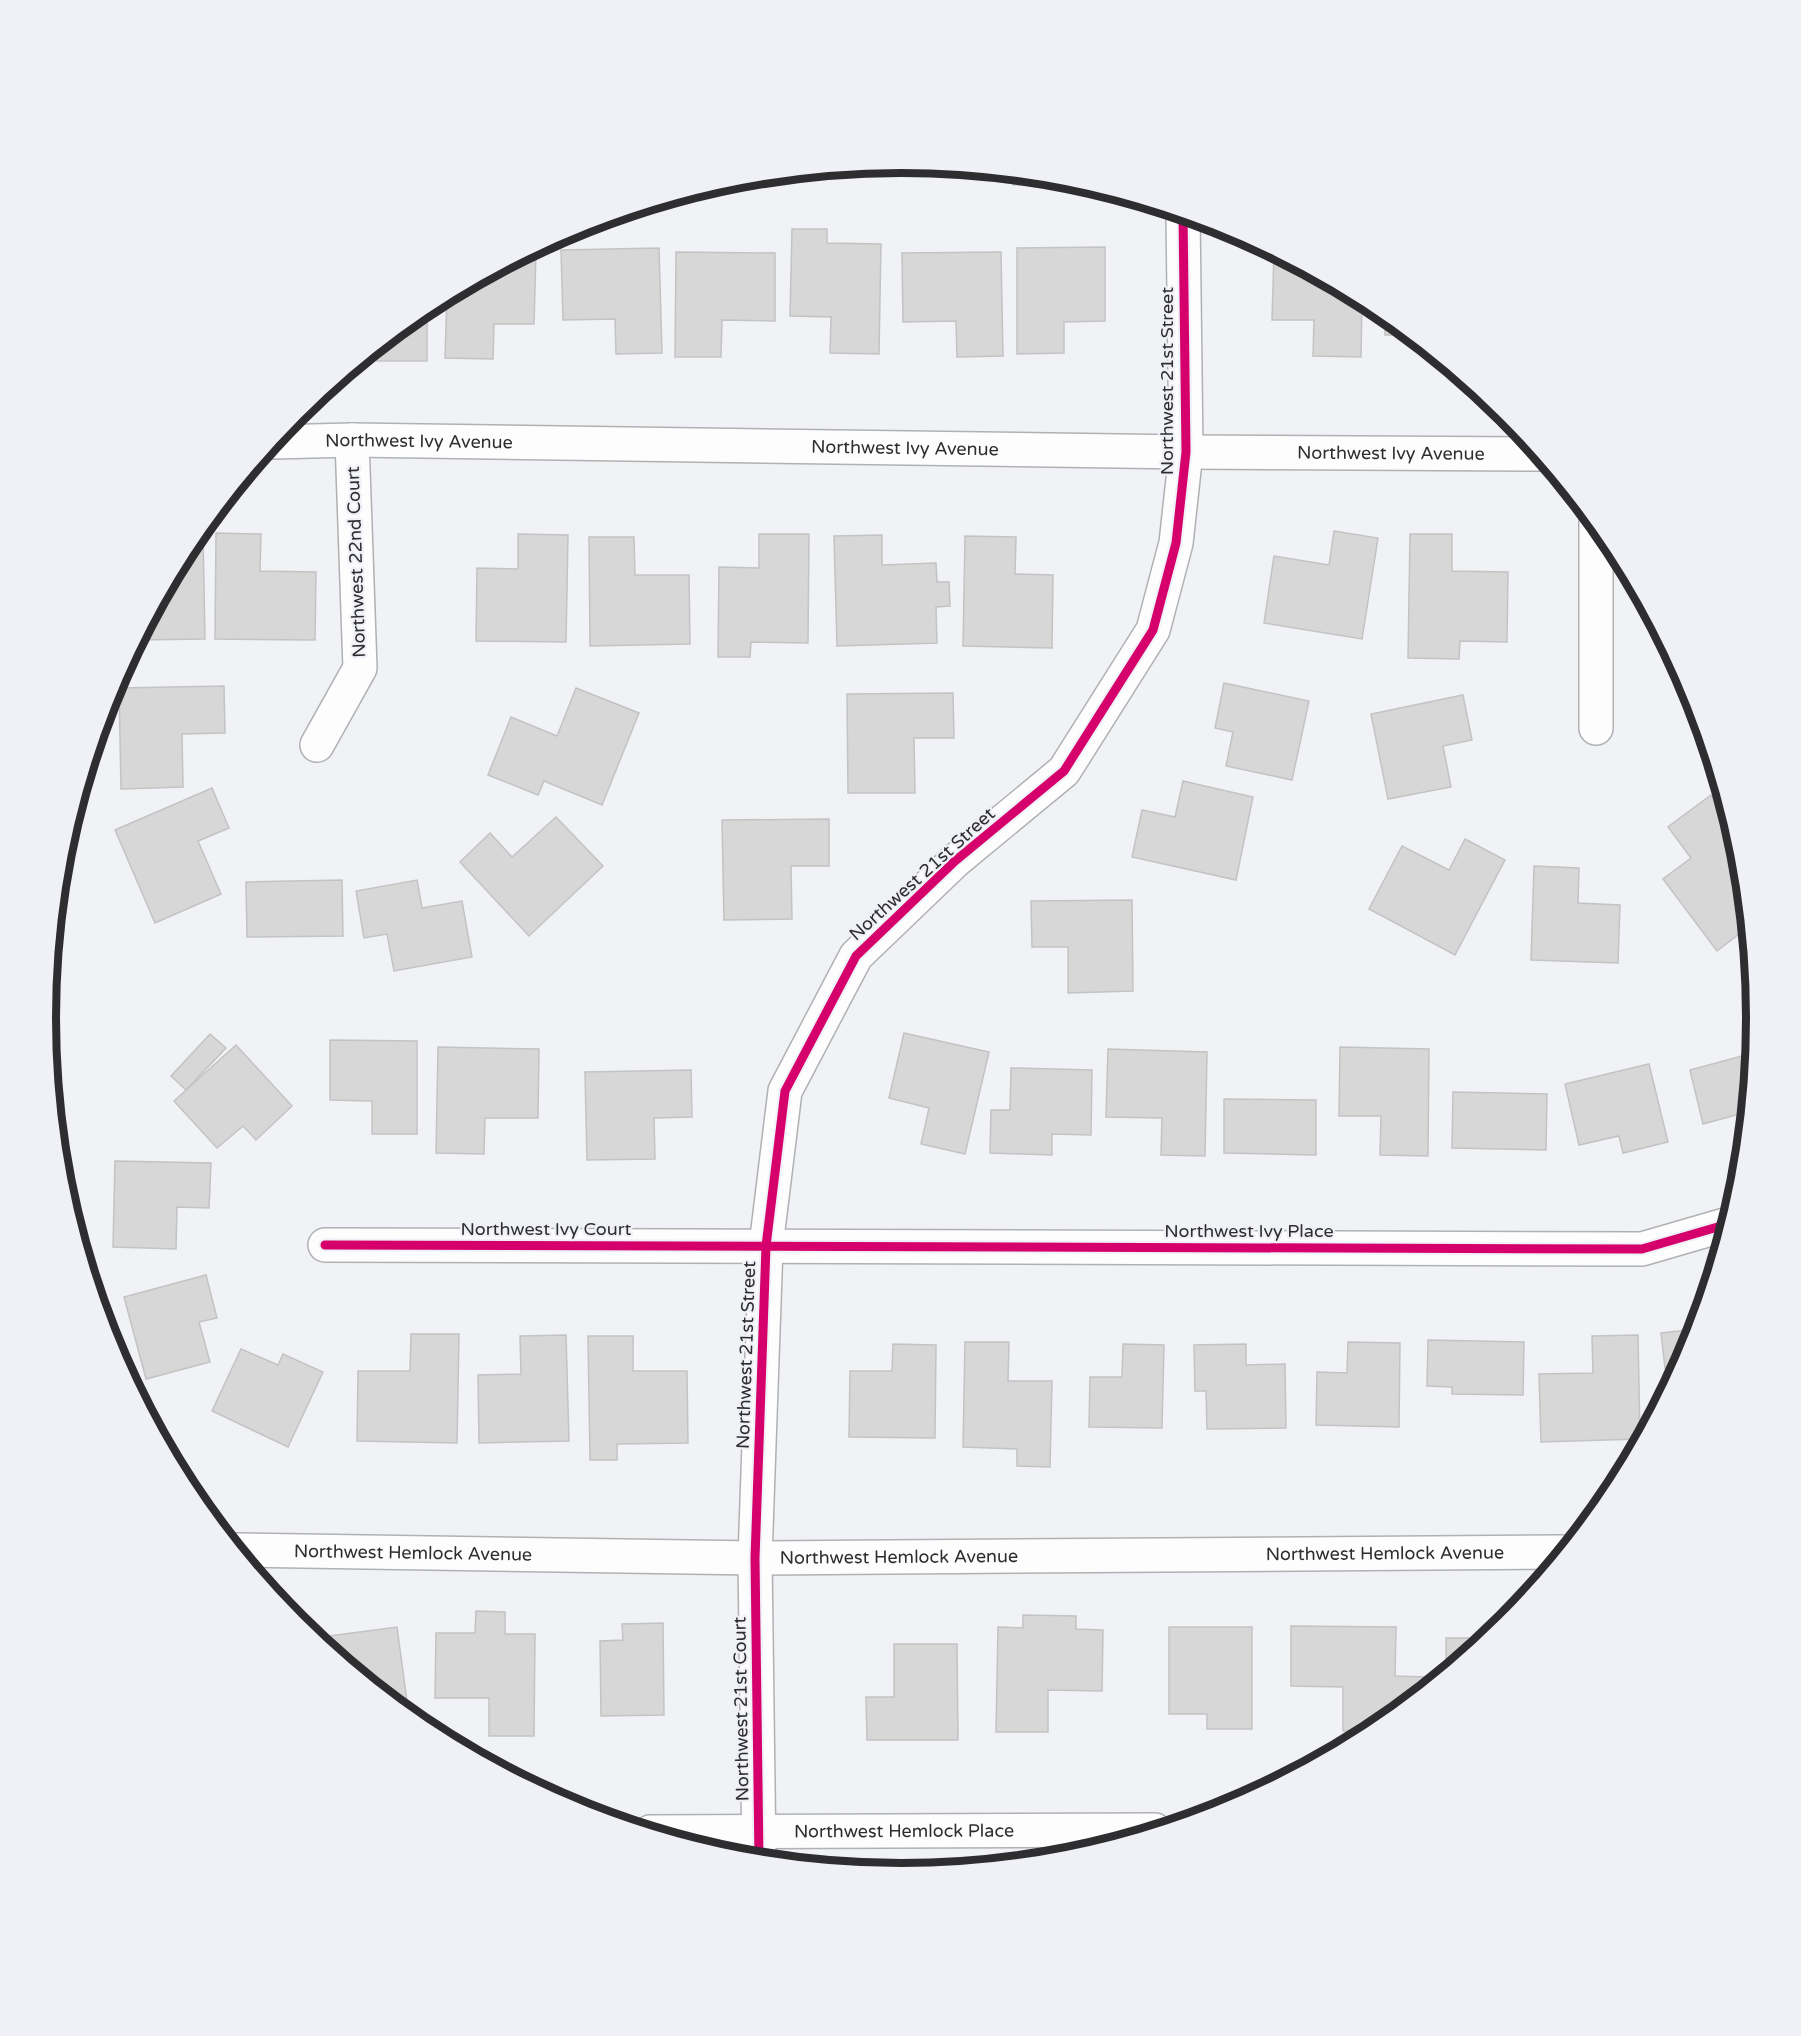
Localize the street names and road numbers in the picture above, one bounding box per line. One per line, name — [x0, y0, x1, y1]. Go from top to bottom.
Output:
street label: Northwest 21st Street — [1156, 287, 1178, 475]
street label: Northwest Ivy Avenue — [325, 429, 513, 453]
street label: Northwest Ivy Avenue — [811, 436, 999, 460]
street label: Northwest Ivy Avenue — [1297, 442, 1485, 465]
street label: Northwest 22nd Court — [342, 466, 370, 658]
street label: Northwest 21st Street — [845, 803, 999, 945]
street label: Northwest Ivy Court — [461, 1218, 632, 1240]
street label: Northwest Ivy Place — [1164, 1220, 1334, 1242]
street label: Northwest 21st Street — [732, 1260, 760, 1449]
street label: Northwest Hemlock Avenue — [294, 1540, 532, 1566]
street label: Northwest Hemlock Avenue — [1266, 1541, 1504, 1565]
street label: Northwest Hemlock Avenue — [780, 1545, 1018, 1569]
street label: Northwest 21st Court — [728, 1616, 754, 1802]
street label: Northwest Hemlock Place — [794, 1820, 1014, 1842]

